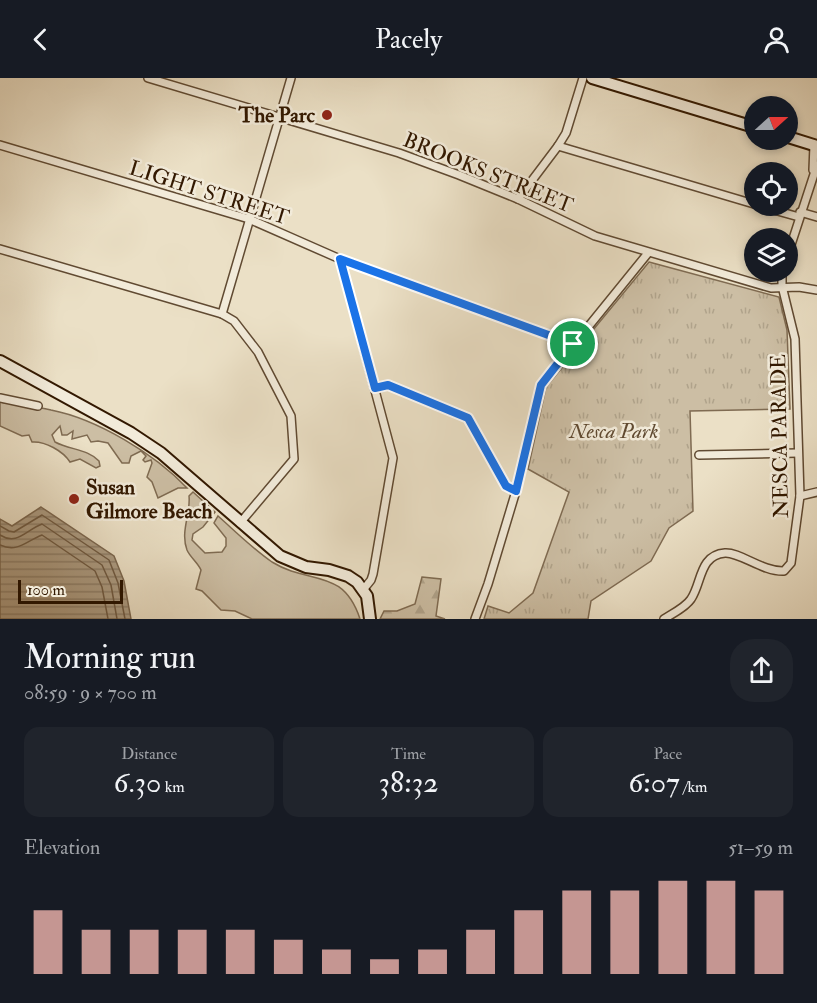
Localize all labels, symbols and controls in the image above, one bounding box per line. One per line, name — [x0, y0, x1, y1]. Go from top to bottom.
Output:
icon: back — [24, 23, 57, 56]
text: Pacely — [375, 23, 442, 56]
icon: person — [760, 23, 793, 56]
north arrow — [744, 96, 798, 150]
map controls — [744, 96, 798, 282]
place label: The Parc — [238, 102, 316, 129]
marker: The Parc — [320, 108, 334, 122]
street label: BROOKS STREET — [399, 127, 577, 220]
street label: LIGHT STREET — [126, 154, 293, 232]
button: locate — [744, 162, 798, 216]
button: layers — [744, 228, 798, 282]
pin — [547, 318, 598, 369]
icon: arrive — [556, 327, 589, 360]
street label: NESCA PARADE — [765, 354, 795, 518]
park label: Nesca Park — [569, 418, 658, 445]
place label: Susan Gilmore Beach — [86, 474, 213, 525]
marker: Susan Gilmore Beach — [67, 492, 81, 506]
scale bar — [18, 577, 123, 604]
text: 100 m — [27, 580, 65, 600]
text: Morning run — [24, 637, 196, 678]
button: share — [730, 639, 793, 702]
text: 08:59 · 9 × 700 m — [24, 680, 157, 705]
text: Distance — [121, 744, 177, 764]
text: Time — [391, 744, 426, 764]
text: Pace — [653, 744, 682, 764]
text: 6.30 — [114, 764, 161, 801]
text: 38:32 — [379, 764, 438, 801]
text: 6:07 — [628, 764, 680, 801]
text: km — [161, 777, 185, 797]
text: /km — [680, 777, 707, 797]
text: Elevation — [24, 835, 100, 860]
text: 51–59 m — [728, 835, 793, 860]

